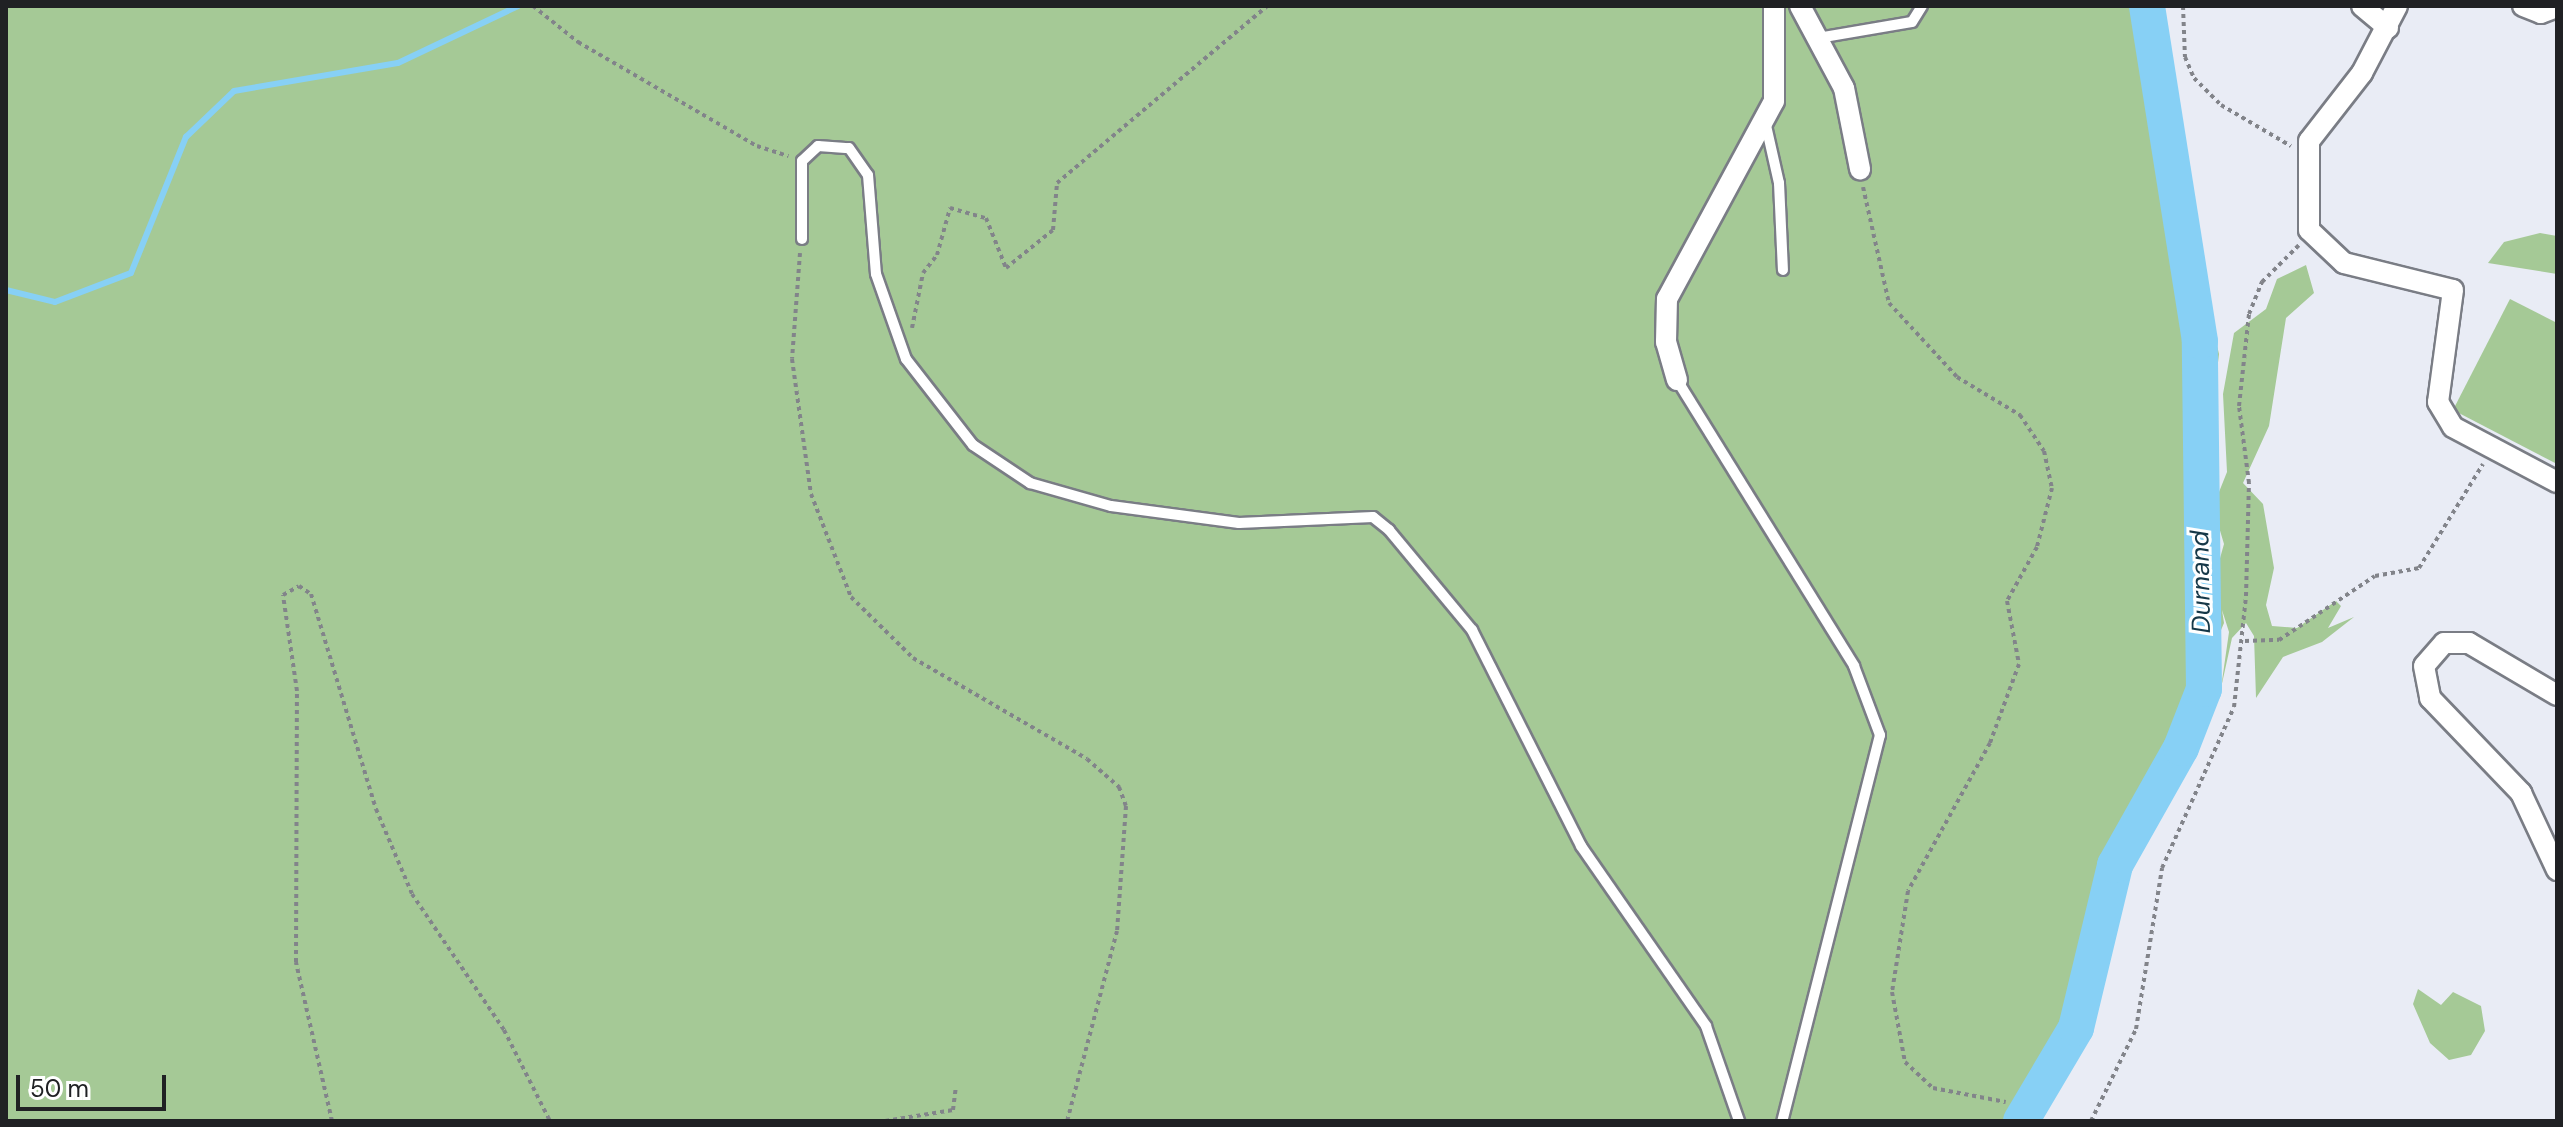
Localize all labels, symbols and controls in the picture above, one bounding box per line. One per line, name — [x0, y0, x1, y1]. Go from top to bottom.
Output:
water label: Durnand — [2185, 530, 2217, 634]
scale bar — [20, 1059, 170, 1109]
text: 50 m — [30, 1073, 89, 1104]

